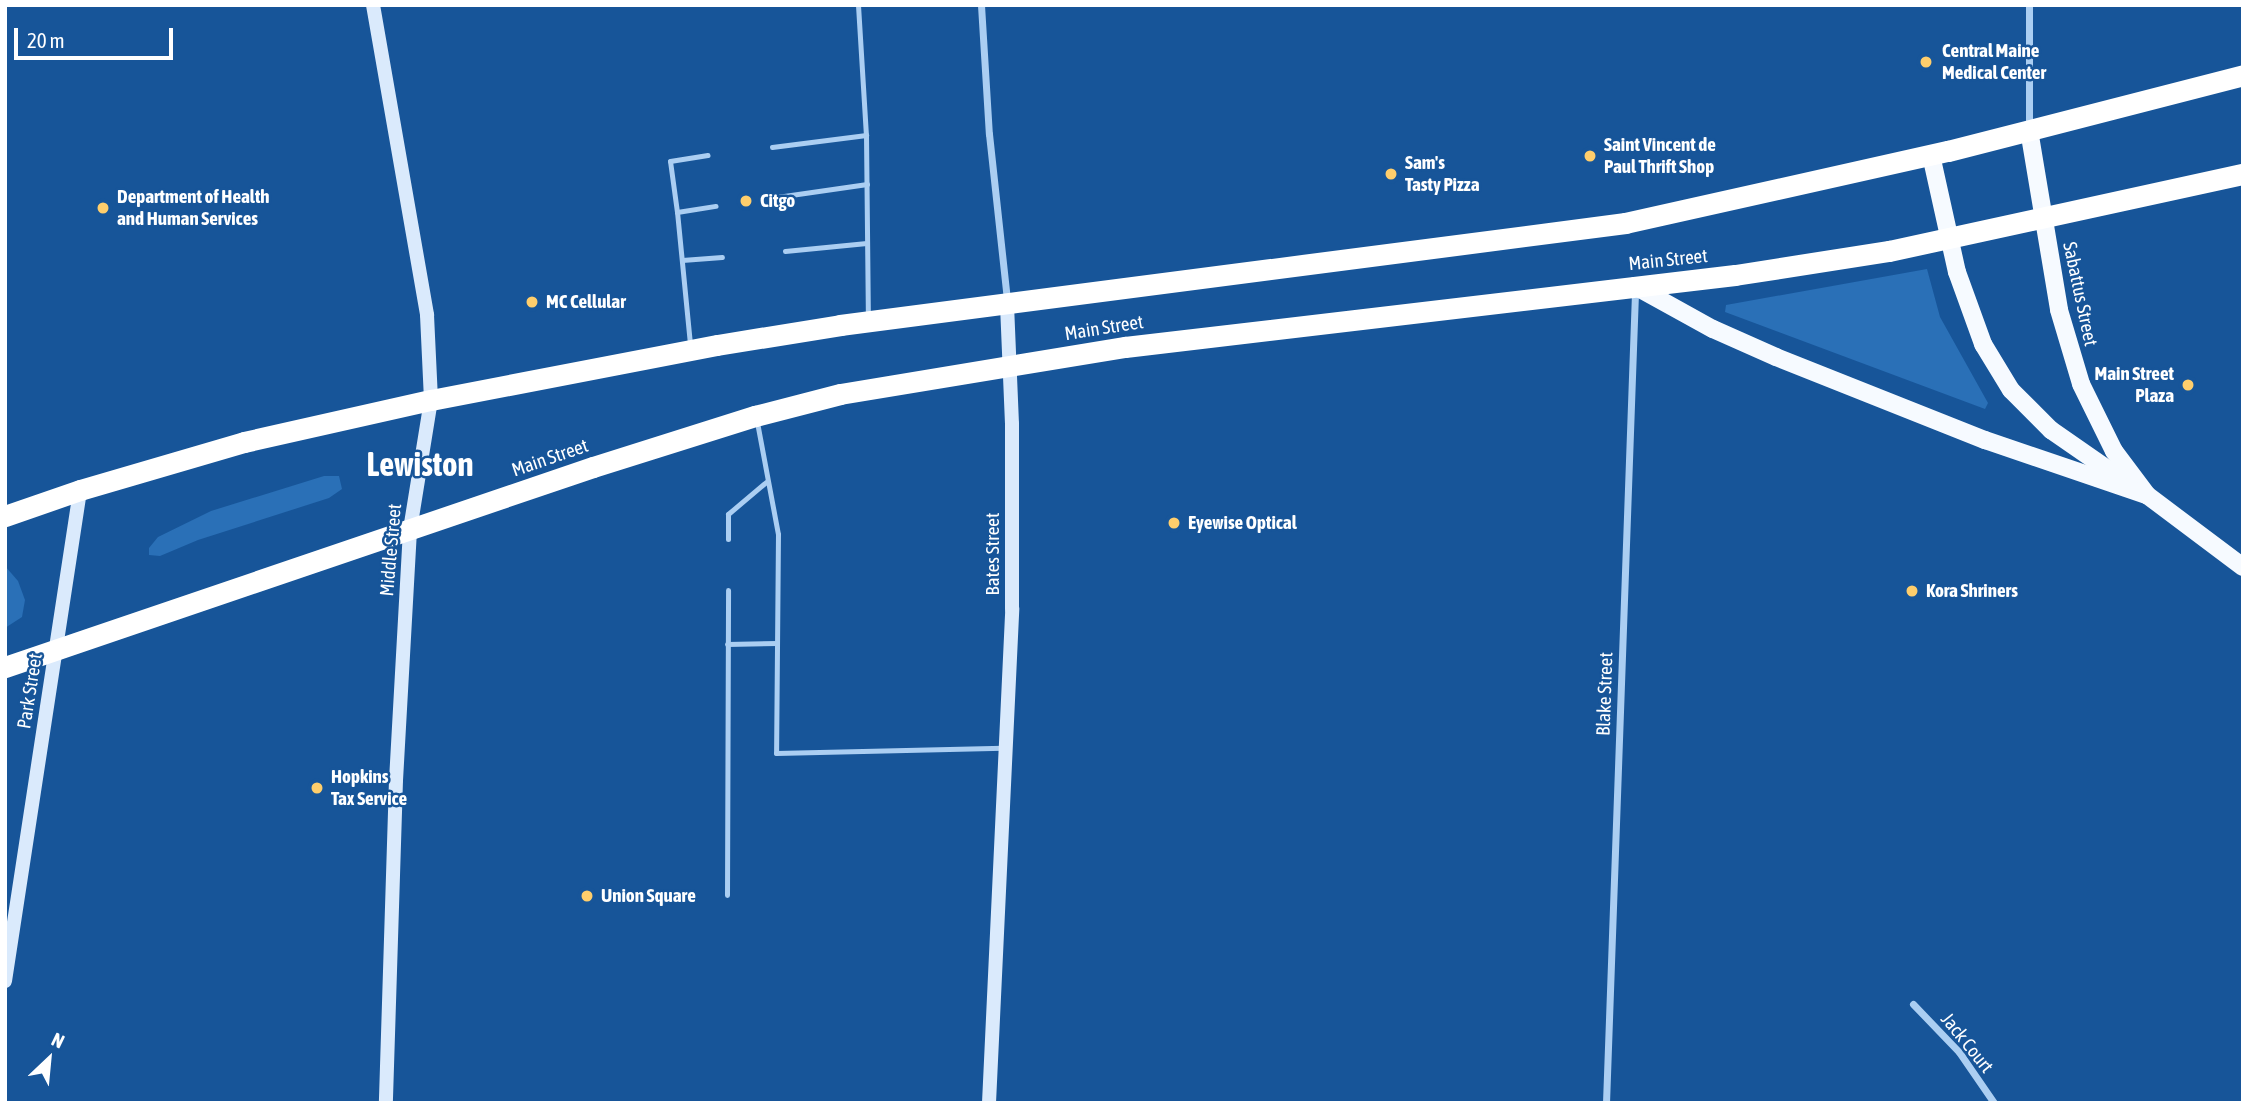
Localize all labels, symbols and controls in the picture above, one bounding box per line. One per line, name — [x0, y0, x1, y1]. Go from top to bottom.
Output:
scale bar — [18, 14, 177, 58]
text: 20 m — [27, 28, 65, 52]
place label: Central Maine Medical Center — [1942, 40, 2046, 84]
marker: Central Maine Medical Center — [1916, 52, 1936, 72]
place label: Saint Vincent de Paul Thrift Shop — [1604, 134, 1716, 178]
marker: Saint Vincent de Paul Thrift Shop — [1582, 148, 1598, 164]
place label: Sam's Tasty Pizza — [1405, 152, 1479, 196]
marker: Sam's Tasty Pizza — [1383, 166, 1399, 182]
place label: Department of Health and Human Services — [117, 186, 270, 230]
place label: Citgo — [760, 190, 795, 212]
marker: Citgo — [738, 193, 754, 209]
marker: Department of Health and Human Services — [95, 200, 111, 216]
street label: Sabattus Street — [2058, 240, 2102, 348]
street label: Main Street — [1627, 245, 1709, 275]
place label: MC Cellular — [546, 291, 626, 313]
marker: MC Cellular — [524, 294, 540, 310]
street label: Main Street — [1063, 311, 1145, 345]
place label: Main Street Plaza — [2095, 363, 2174, 407]
marker: Main Street Plaza — [2180, 377, 2196, 393]
street label: Main Street — [509, 434, 591, 482]
district label: Lewiston — [366, 445, 474, 485]
street label: Middle Street — [376, 503, 406, 597]
place label: Eyewise Optical — [1188, 512, 1297, 534]
street label: Bates Street — [982, 513, 1004, 595]
marker: Eyewise Optical — [1166, 515, 1182, 531]
place label: Kora Shriners — [1926, 580, 2018, 602]
marker: Kora Shriners — [1904, 583, 1920, 599]
street label: Park Street — [13, 652, 47, 730]
street label: Blake Street — [1592, 652, 1618, 736]
place label: Hopkins Tax Service — [331, 766, 407, 810]
marker: Hopkins Tax Service — [309, 780, 325, 796]
place label: Union Square — [601, 885, 696, 907]
marker: Union Square — [579, 888, 595, 904]
street label: Jack Court — [1936, 1008, 1998, 1078]
north arrow — [14, 1024, 84, 1094]
text: N — [48, 1028, 68, 1052]

